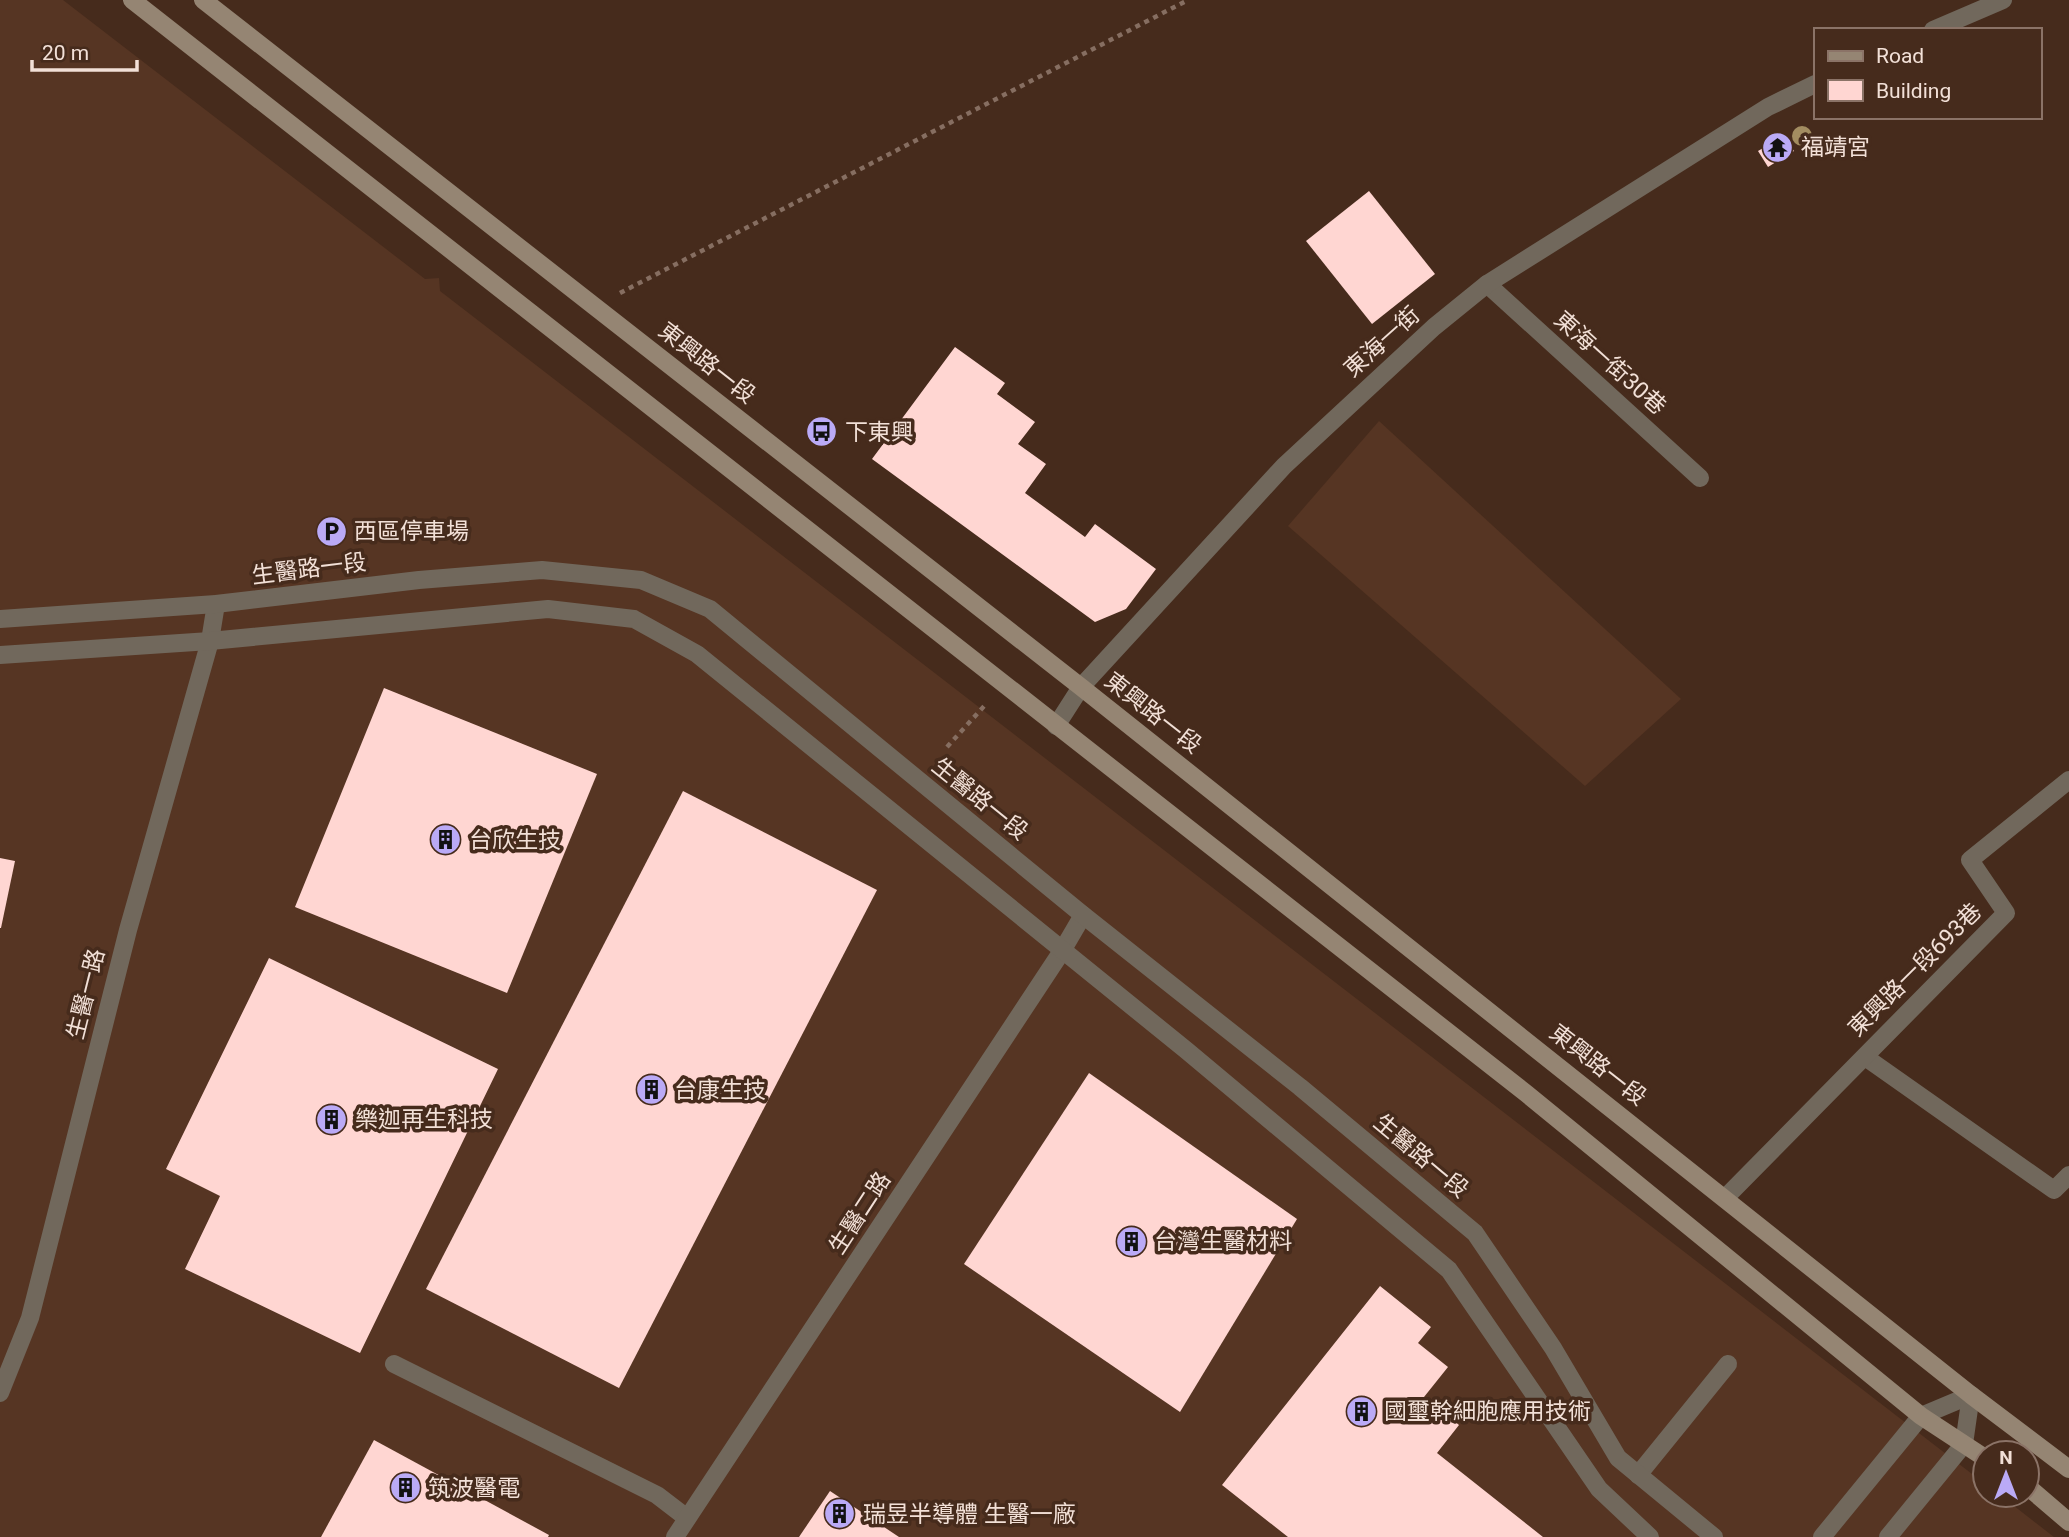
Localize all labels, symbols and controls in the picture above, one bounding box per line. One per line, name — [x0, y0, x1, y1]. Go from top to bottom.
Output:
scale bar — [32, 28, 136, 72]
legend — [1814, 28, 2041, 119]
text: 20 m — [42, 41, 89, 65]
text: Road — [1876, 44, 1924, 68]
text: Building — [1876, 79, 1951, 103]
temple icon: 福靖宮 — [1761, 130, 1795, 164]
place label: 福靖宮 — [1801, 134, 1870, 161]
street label: 東海一街 — [1339, 301, 1425, 383]
street label: 東海一街30巷 — [1549, 306, 1671, 420]
street label: 東興路一段 — [653, 317, 761, 409]
bus stop icon: 下東興 — [805, 415, 839, 449]
place label: 下東興 — [845, 419, 914, 446]
parking icon: 西區停車場 — [314, 514, 348, 548]
place label: 西區停車場 — [354, 518, 469, 545]
street label: 生醫路一段 — [250, 549, 368, 589]
street label: 東興路一段 — [1099, 667, 1207, 759]
street label: 生醫路一段 — [927, 752, 1033, 846]
building icon: 台欣生技 — [429, 823, 463, 857]
place label: 台欣生技 — [469, 827, 561, 854]
street label: 東興路一段693巷 — [1843, 898, 1987, 1042]
street label: 生醫一路 — [62, 946, 110, 1042]
street label: 東興路一段 — [1544, 1019, 1652, 1111]
building icon: 台康生技 — [634, 1073, 668, 1107]
place label: 台康生技 — [674, 1077, 766, 1104]
building icon: 樂迦再生科技 — [315, 1102, 349, 1136]
place label: 樂迦再生科技 — [355, 1106, 493, 1133]
street label: 生醫路一段 — [1368, 1109, 1474, 1203]
street label: 生醫二路 — [824, 1167, 896, 1259]
building icon: 台灣生醫材料 — [1114, 1224, 1148, 1258]
place label: 台灣生醫材料 — [1154, 1228, 1292, 1255]
building icon: 國璽幹細胞應用技術 — [1344, 1394, 1378, 1428]
place label: 國璽幹細胞應用技術 — [1384, 1398, 1591, 1425]
north arrow — [1971, 1439, 2041, 1509]
text: N — [1999, 1446, 2013, 1469]
building icon: 筑波醫電 — [388, 1471, 422, 1505]
place label: 筑波醫電 — [428, 1475, 520, 1502]
building icon: 瑞昱半導體 生醫一廠 — [823, 1497, 857, 1531]
place label: 瑞昱半導體 生醫一廠 — [863, 1501, 1076, 1528]

